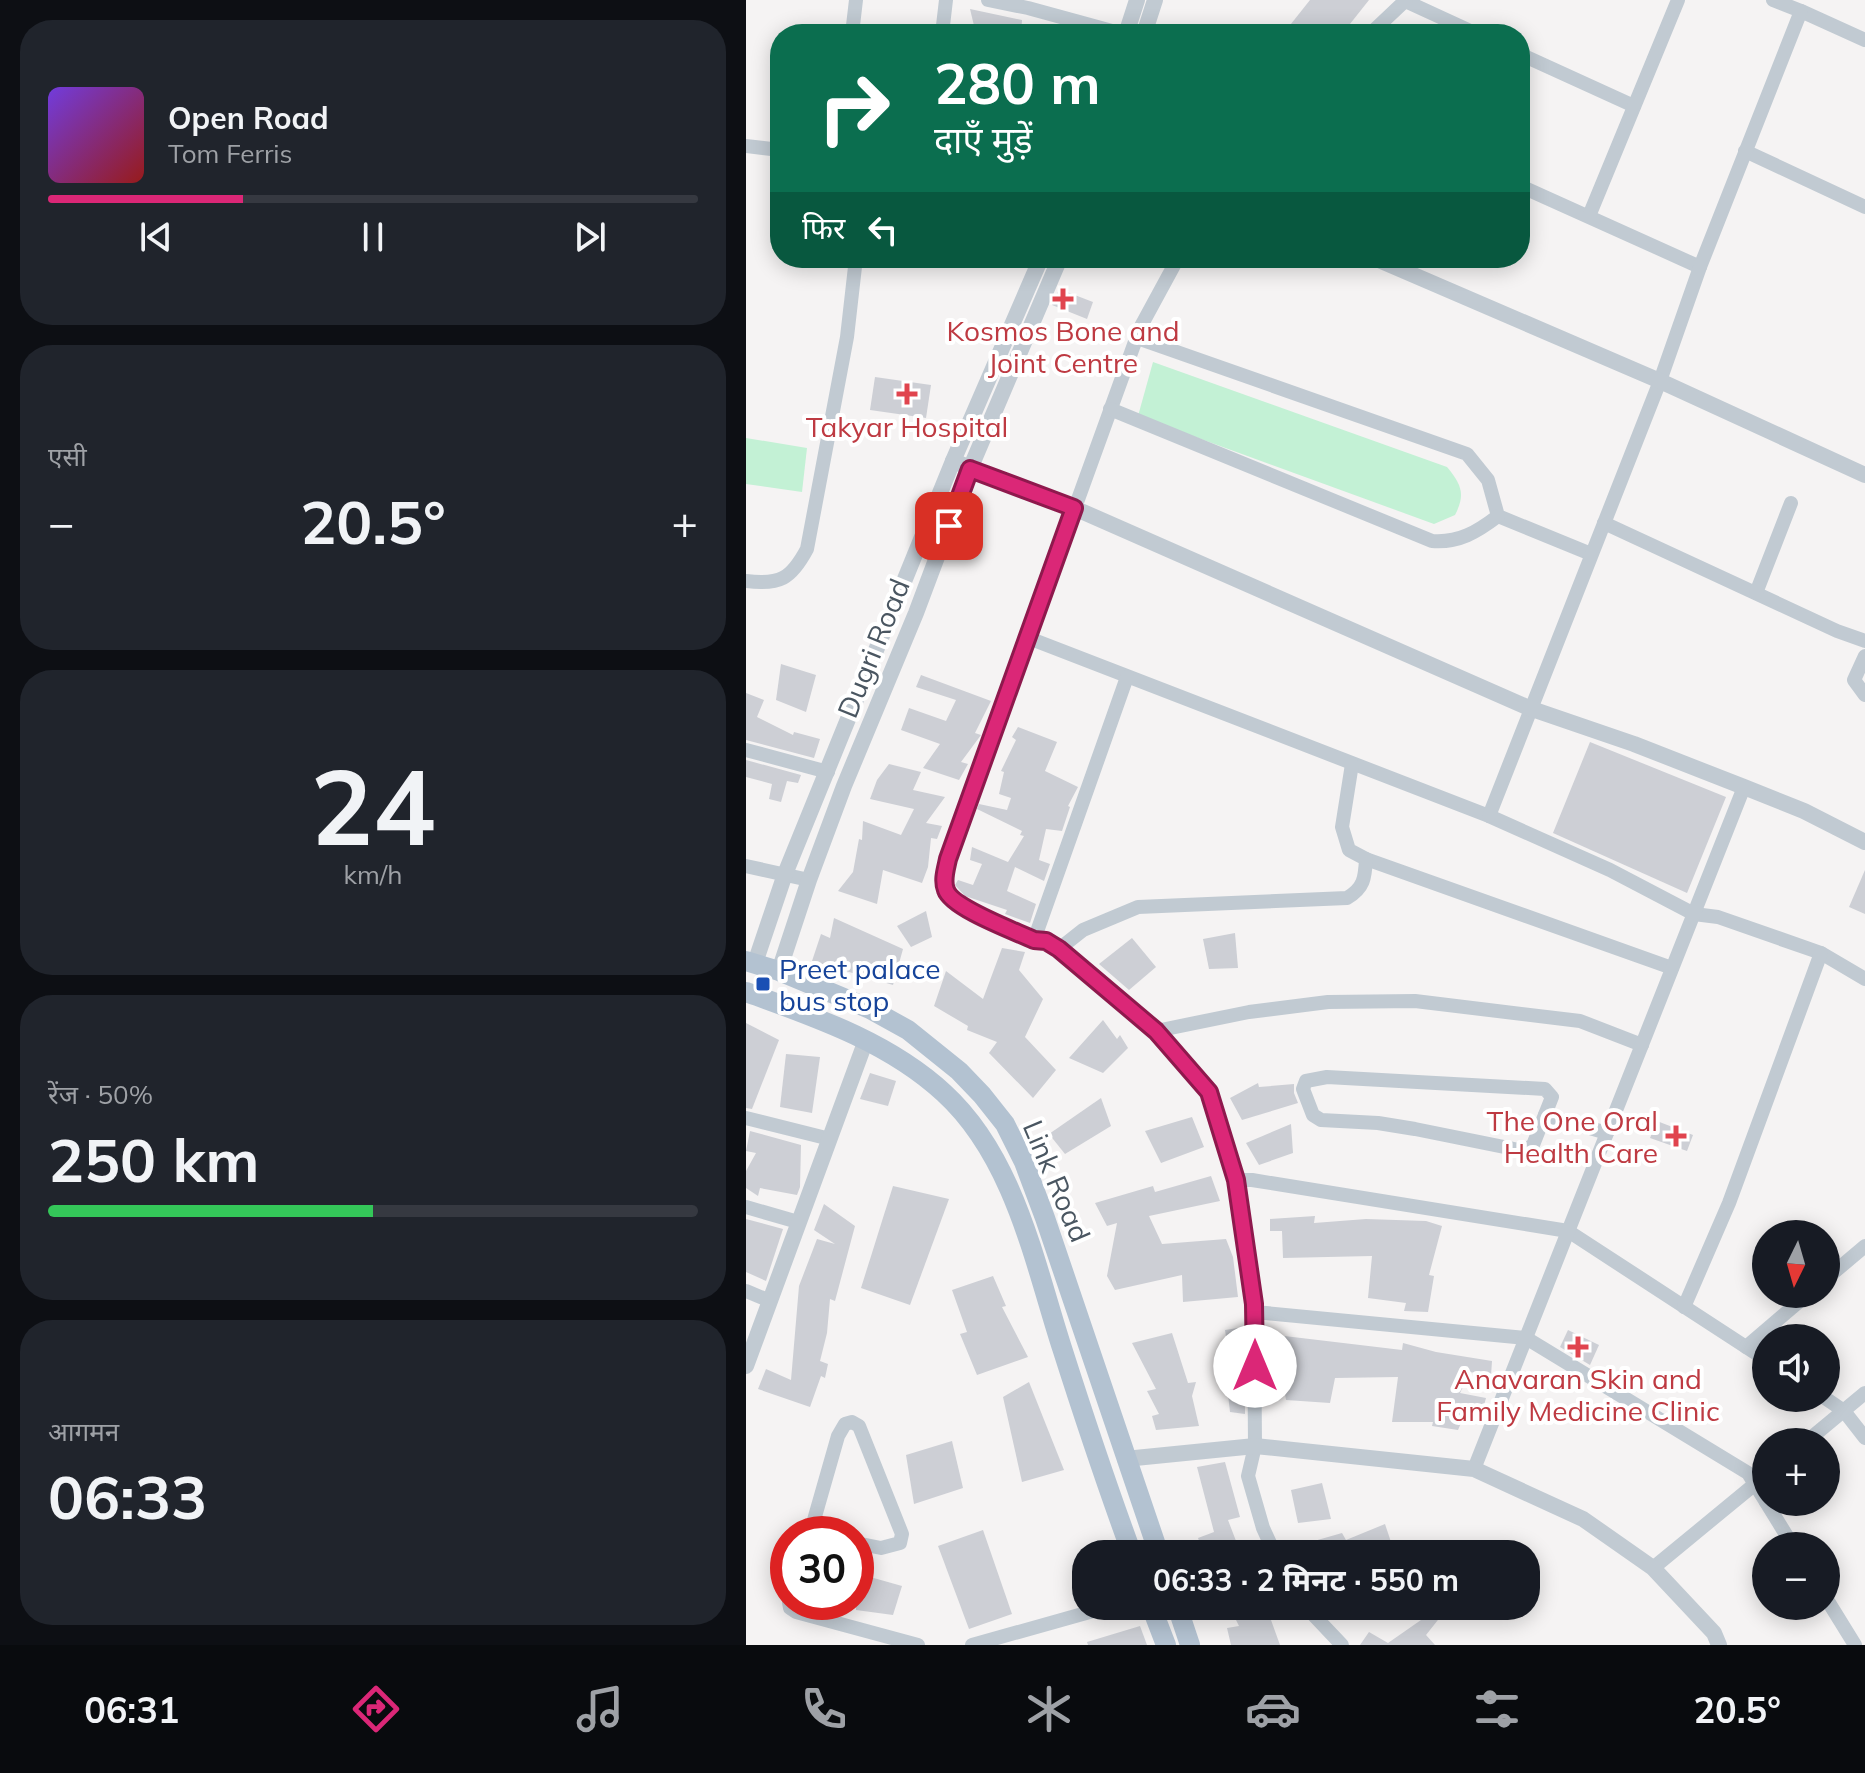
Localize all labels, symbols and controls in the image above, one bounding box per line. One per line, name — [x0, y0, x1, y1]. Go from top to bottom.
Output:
text: 280 m — [934, 48, 1101, 118]
icon: right — [802, 56, 906, 160]
text: Open Road — [168, 99, 329, 137]
text: दाएँ मुड़ें — [934, 117, 1033, 162]
text: Tom Ferris — [168, 137, 292, 170]
icon: left — [861, 208, 905, 252]
text: फिर — [802, 209, 845, 247]
icon: previous — [134, 215, 178, 259]
icon: pause — [351, 215, 395, 259]
icon: next — [568, 215, 612, 259]
marker: Kosmos Bone and Joint Centre — [1052, 288, 1074, 310]
place label: Kosmos Bone and Joint Centre — [946, 313, 1180, 380]
marker: Takyar Hospital — [896, 383, 918, 405]
place label: Takyar Hospital — [806, 409, 1008, 444]
text: एसी — [48, 440, 87, 473]
text: 20.5° — [300, 484, 446, 559]
pin — [915, 492, 983, 560]
text: − — [48, 495, 74, 550]
text: + — [672, 495, 698, 550]
icon: arrive — [927, 504, 971, 548]
street label: Dugri Road — [829, 573, 917, 723]
text: 24 — [311, 740, 435, 871]
text: km/h — [344, 858, 402, 891]
place label: Preet palace bus stop — [779, 951, 940, 1018]
marker: Preet palace bus stop — [754, 975, 772, 993]
text: रेंज · 50% — [48, 1078, 153, 1111]
place label: The One Oral Health Care — [1486, 1103, 1658, 1170]
street label: Link Road — [1016, 1115, 1098, 1247]
text: 250 km — [48, 1122, 260, 1197]
marker: The One Oral Health Care — [1665, 1125, 1687, 1147]
north arrow — [1752, 1220, 1840, 1308]
map controls — [1752, 1220, 1840, 1620]
position arrow — [1213, 1324, 1297, 1408]
button: sound — [1752, 1324, 1840, 1412]
marker: Anavaran Skin and Family Medicine Clinic — [1567, 1336, 1589, 1358]
place label: Anavaran Skin and Family Medicine Clinic — [1436, 1361, 1720, 1428]
text: आगमन — [48, 1415, 119, 1448]
button: + — [1752, 1428, 1840, 1516]
text: 06:33 — [48, 1459, 207, 1534]
speed limit sign: 30 — [770, 1516, 874, 1620]
button: − — [1752, 1532, 1840, 1620]
text: 06:33 · 2 मिनट · 550 m — [1153, 1561, 1459, 1599]
icon: directions — [348, 1681, 404, 1737]
icon: music — [572, 1681, 628, 1737]
icon: phone — [796, 1681, 852, 1737]
icon: climate — [1021, 1681, 1077, 1737]
icon: car — [1245, 1681, 1301, 1737]
icon: filters — [1469, 1681, 1525, 1737]
text: 06:31 — [84, 1687, 179, 1732]
text: 20.5° — [1693, 1687, 1781, 1732]

